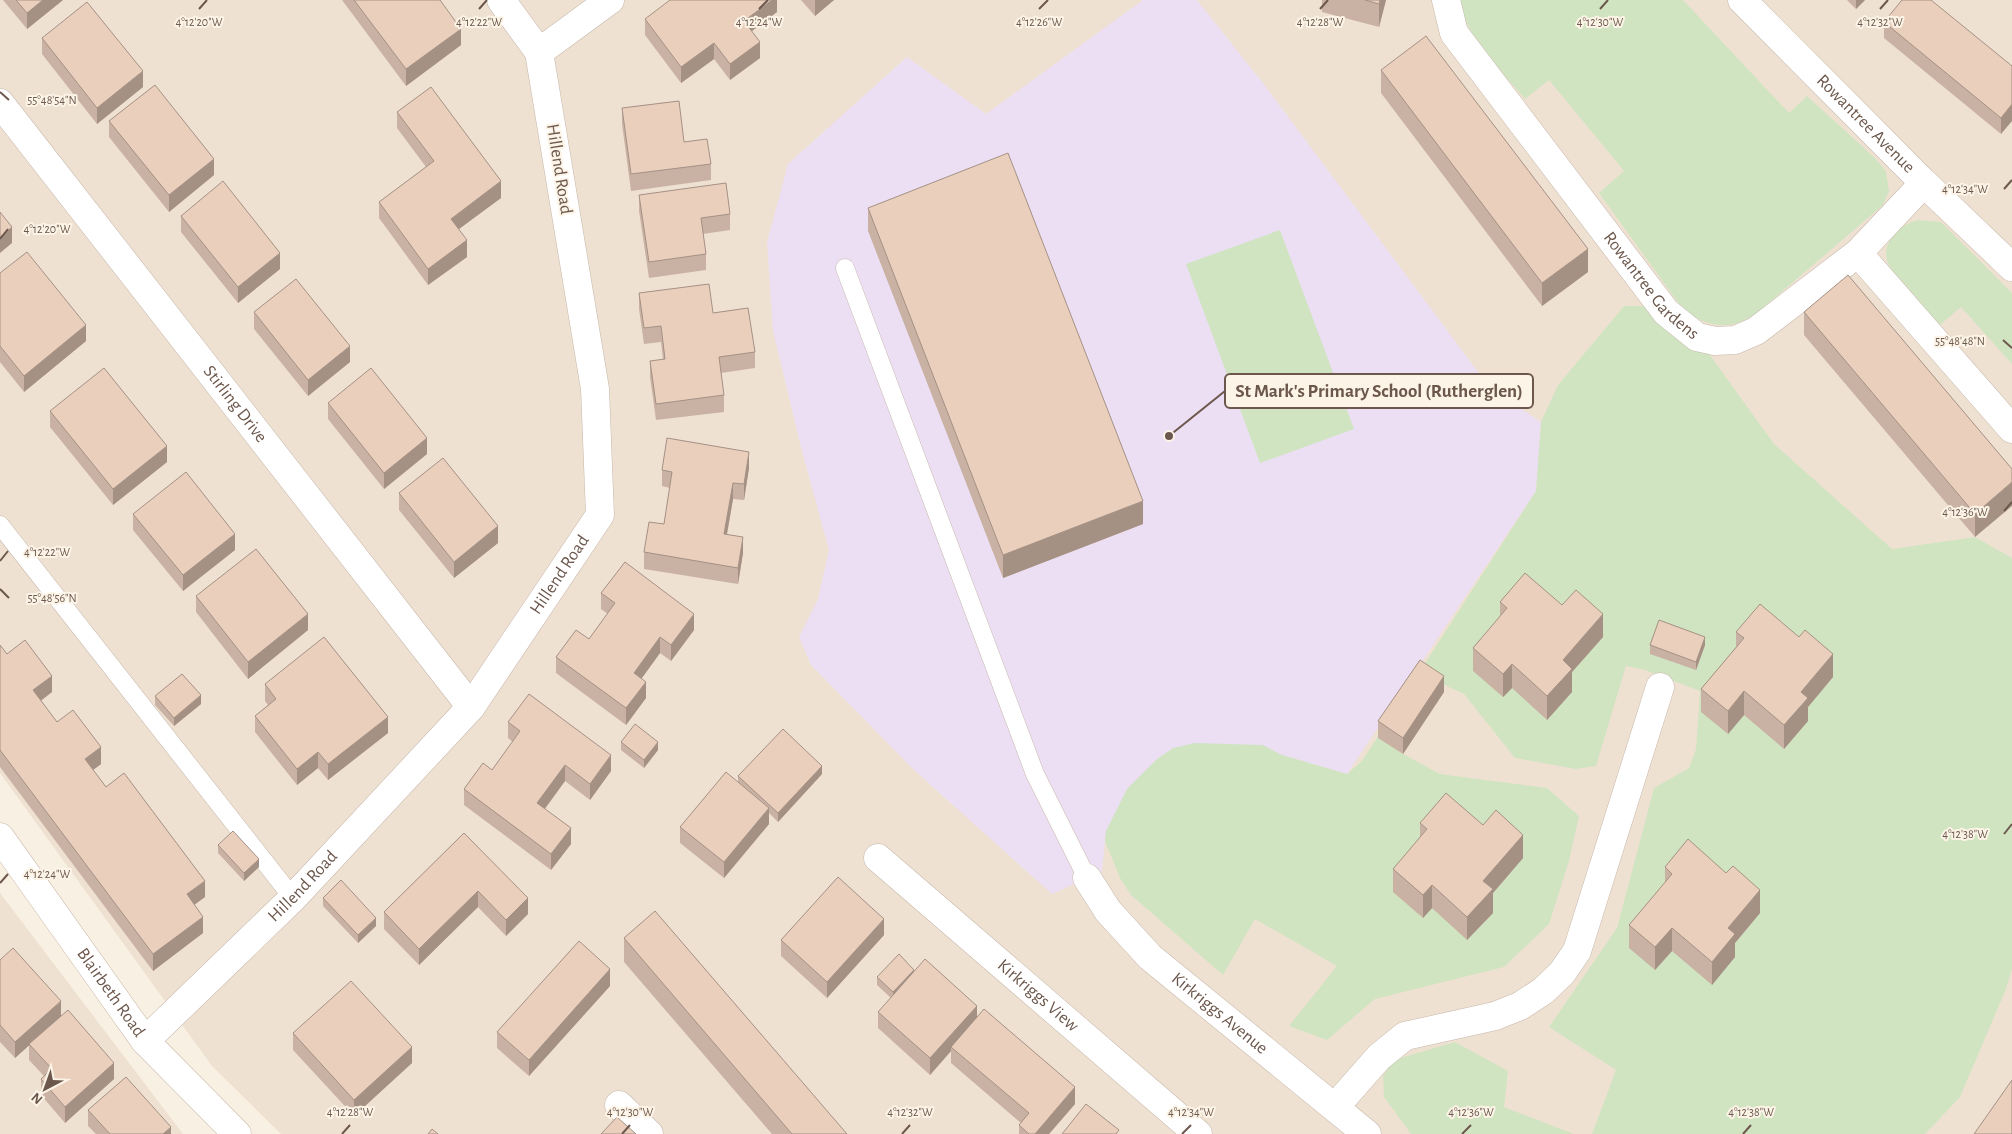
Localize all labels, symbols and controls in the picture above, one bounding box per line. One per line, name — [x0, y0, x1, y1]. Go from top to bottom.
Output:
text: 4°12'20"W — [176, 16, 223, 28]
text: 4°12'22"W — [456, 16, 502, 28]
text: 4°12'24"W — [736, 16, 782, 28]
text: 4°12'26"W — [1016, 16, 1062, 28]
text: 4°12'28"W — [1297, 16, 1343, 28]
text: 4°12'30"W — [1577, 16, 1623, 28]
text: 4°12'32"W — [1857, 16, 1903, 28]
street label: Rowantree Avenue — [1813, 71, 1918, 177]
text: 55°48'54"N — [27, 94, 77, 106]
street label: Hillend Road — [543, 123, 575, 215]
text: 4°12'34"W — [1942, 183, 1988, 195]
text: 4°12'20"W — [24, 223, 71, 235]
street label: Rowantree Gardens — [1600, 229, 1702, 343]
text: 55°48'48"N — [1935, 335, 1985, 347]
street label: Stirling Drive — [200, 362, 270, 446]
callout: St Mark's Primary School (Rutherglen) — [1225, 374, 1533, 408]
text: St Mark's Primary School (Rutherglen) — [1235, 382, 1523, 401]
text: 4°12'36"W — [1942, 506, 1988, 518]
street label: Hillend Road — [527, 532, 593, 618]
text: 4°12'22"W — [24, 546, 70, 558]
text: 55°48'56"N — [27, 592, 77, 604]
text: 4°12'38"W — [1942, 828, 1988, 840]
street label: Hillend Road — [265, 847, 341, 926]
text: 4°12'24"W — [24, 868, 70, 880]
street label: Blairbeth Road — [73, 945, 148, 1040]
street label: Kirkriggs View — [994, 956, 1082, 1035]
street label: Kirkriggs Avenue — [1168, 969, 1271, 1058]
north arrow — [20, 1064, 70, 1114]
text: N — [29, 1090, 45, 1107]
text: 4°12'28"W — [327, 1106, 373, 1118]
text: 4°12'30"W — [607, 1106, 653, 1118]
text: 4°12'32"W — [887, 1106, 933, 1118]
text: 4°12'34"W — [1168, 1106, 1214, 1118]
text: 4°12'36"W — [1448, 1106, 1494, 1118]
text: 4°12'38"W — [1728, 1106, 1774, 1118]

